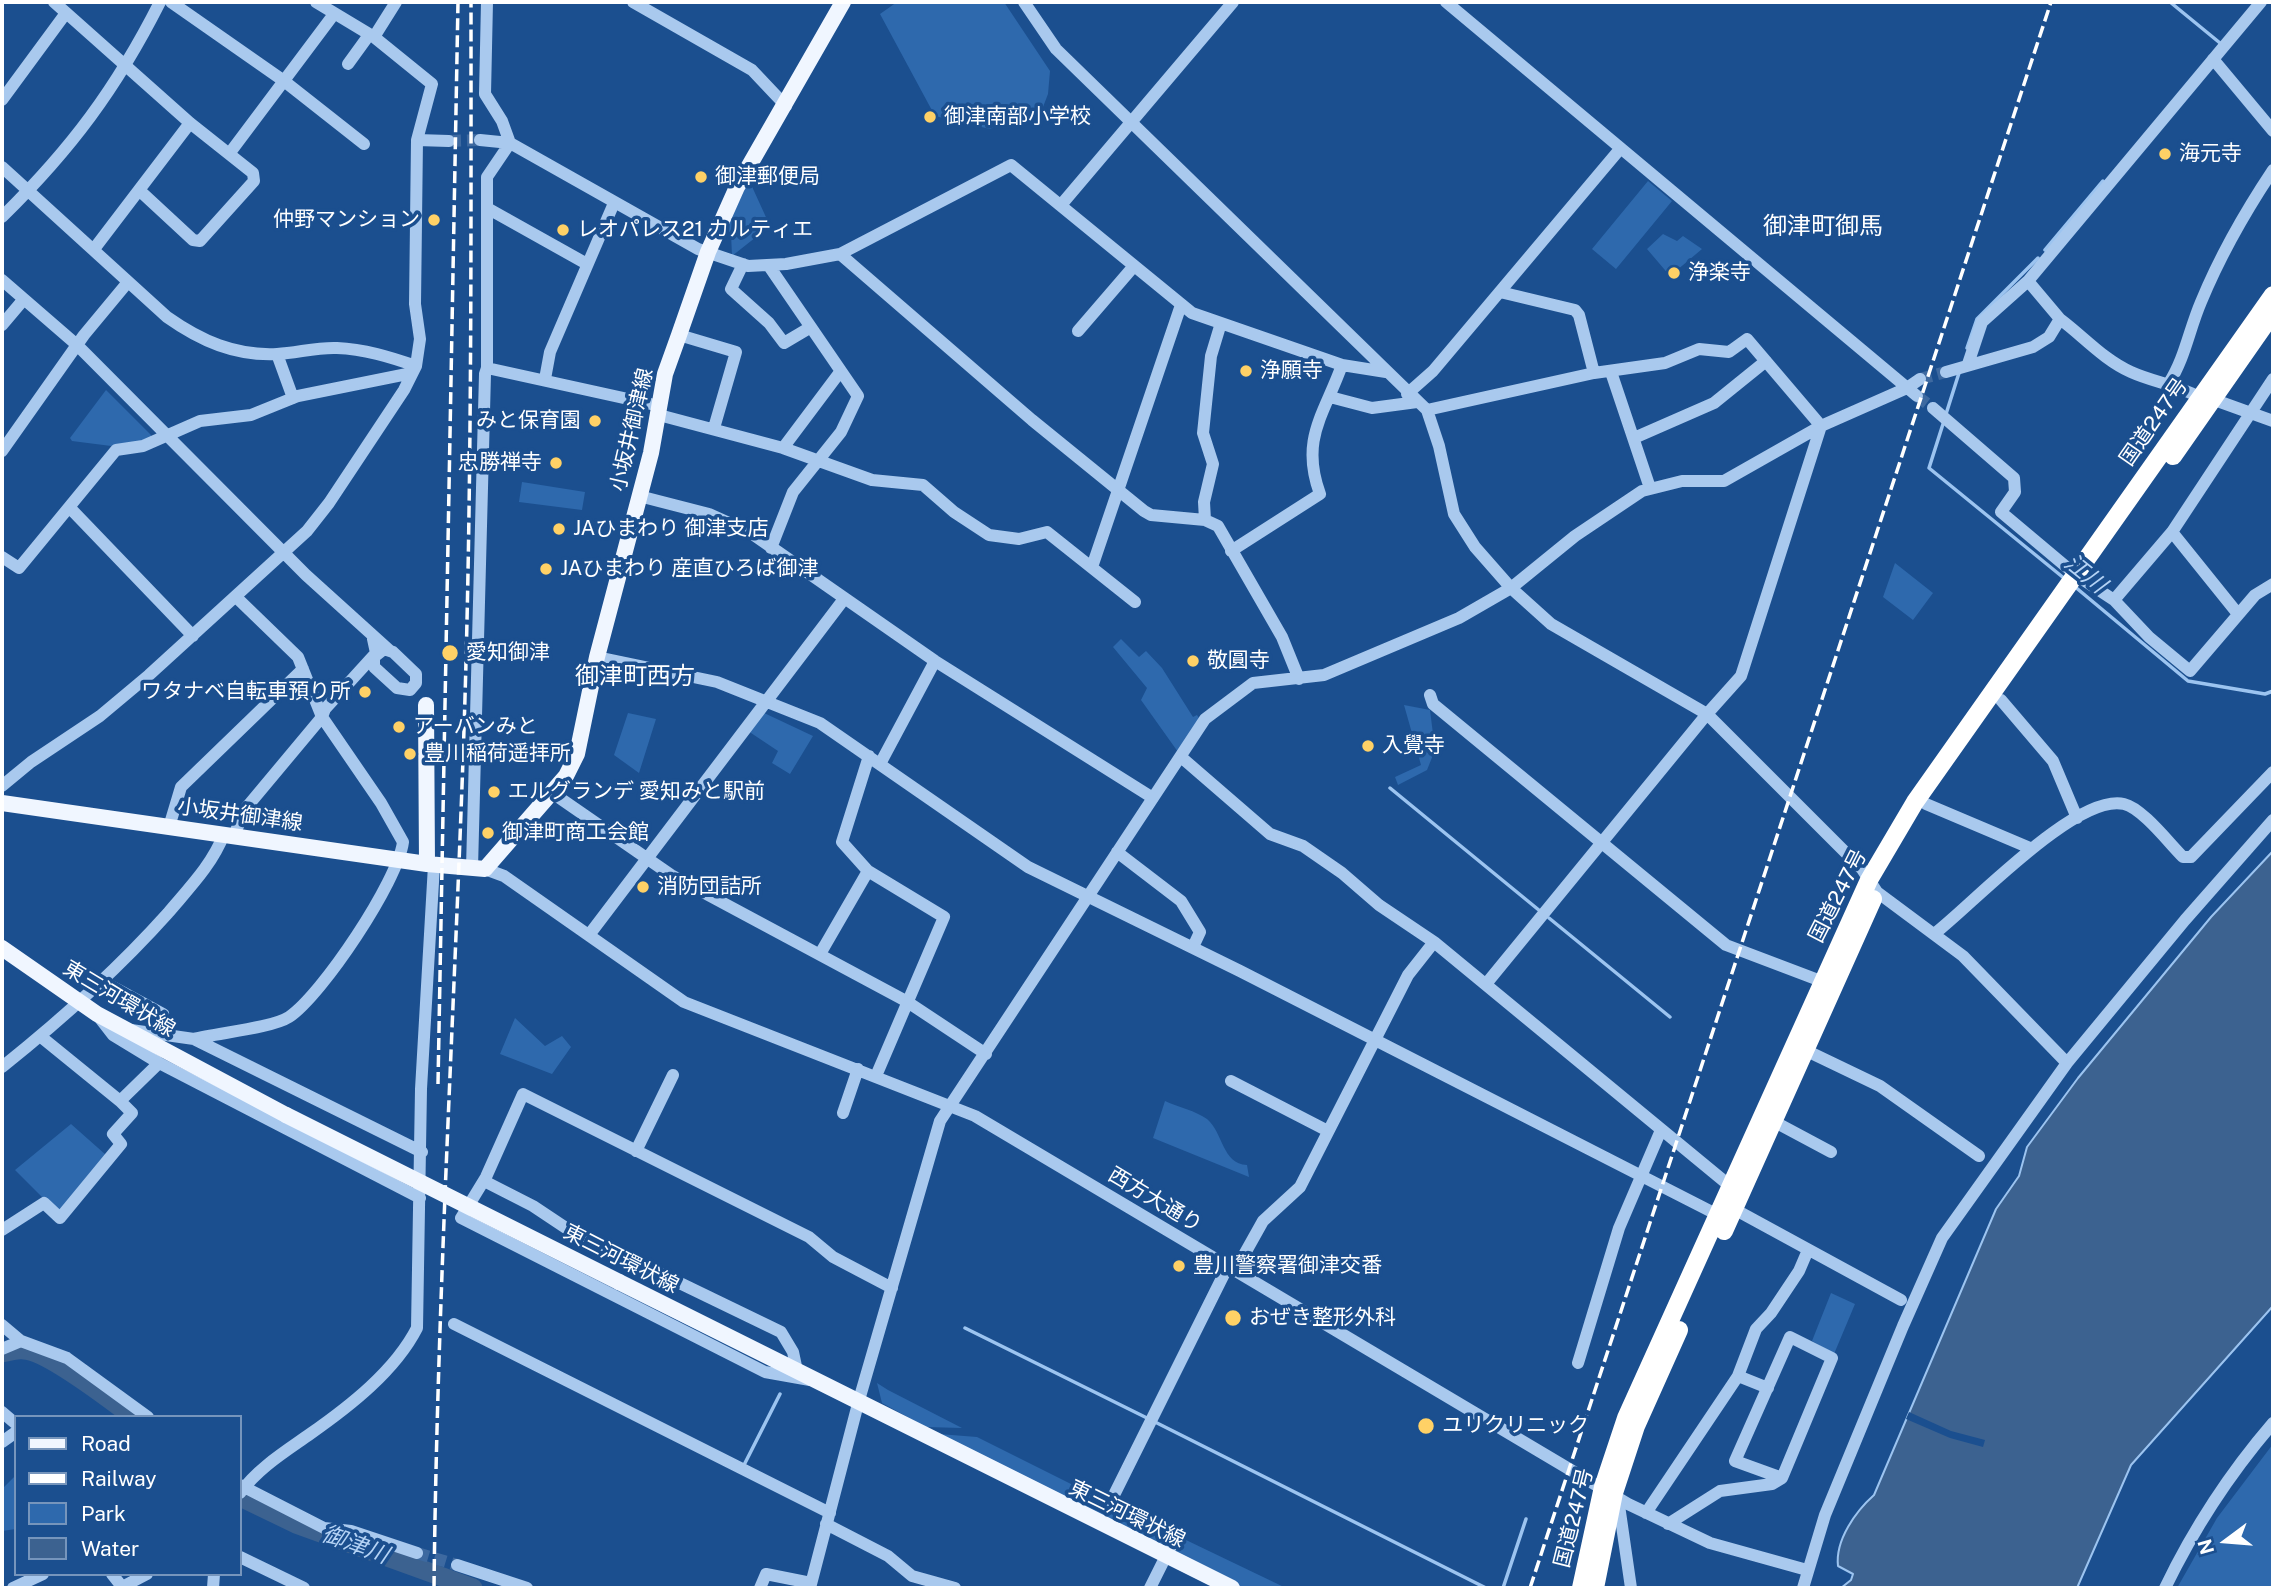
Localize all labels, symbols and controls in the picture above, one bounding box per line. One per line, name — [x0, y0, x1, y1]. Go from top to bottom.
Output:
place label: 御津南部小学校 — [944, 104, 1091, 130]
marker: 御津南部小学校 — [922, 109, 938, 125]
place label: 海元寺 — [2179, 141, 2242, 167]
marker: 海元寺 — [2157, 146, 2173, 162]
place label: 御津郵便局 — [715, 164, 820, 190]
marker: 御津郵便局 — [693, 169, 709, 185]
place label: 仲野マンション — [273, 207, 420, 233]
marker: 仲野マンション — [426, 212, 442, 228]
district label: 御津町御馬 — [1763, 213, 1883, 241]
place label: レオパレス21 カルティエ — [577, 217, 813, 243]
marker: レオパレス21 カルティエ — [555, 222, 571, 238]
place label: 浄楽寺 — [1688, 260, 1751, 286]
marker: 浄楽寺 — [1666, 265, 1682, 281]
place label: 浄願寺 — [1260, 358, 1323, 384]
marker: 浄願寺 — [1238, 363, 1254, 379]
street label: 小坂井御津線 — [606, 366, 658, 494]
street label: 国道247号 — [2115, 373, 2193, 471]
place label: みと保育園 — [476, 408, 581, 434]
marker: みと保育園 — [587, 413, 603, 429]
place label: 忠勝禅寺 — [458, 450, 542, 476]
marker: 忠勝禅寺 — [548, 455, 564, 471]
place label: JAひまわり 御津支店 — [573, 516, 768, 542]
marker: JAひまわり 御津支店 — [551, 521, 567, 537]
water label: 江川 — [2058, 549, 2112, 599]
place label: JAひまわり 産直ひろば御津 — [560, 556, 818, 582]
marker: JAひまわり 産直ひろば御津 — [538, 561, 554, 577]
place label: 愛知御津 — [466, 640, 550, 666]
marker: 愛知御津 — [440, 643, 460, 663]
place label: 敬圓寺 — [1207, 648, 1270, 674]
marker: 敬圓寺 — [1185, 653, 1201, 669]
district label: 御津町西方 — [575, 663, 695, 691]
place label: ワタナベ自転車預り所 — [141, 679, 351, 705]
marker: ワタナベ自転車預り所 — [357, 684, 373, 700]
place label: アーバンみと — [413, 714, 538, 740]
marker: アーバンみと — [391, 719, 407, 735]
place label: 入覺寺 — [1382, 733, 1445, 759]
marker: 入覺寺 — [1360, 738, 1376, 754]
place label: 豊川稲荷遥拝所 — [424, 741, 571, 767]
marker: 豊川稲荷遥拝所 — [402, 746, 418, 762]
place label: エルグランデ 愛知みと駅前 — [508, 779, 765, 805]
marker: エルグランデ 愛知みと駅前 — [486, 784, 502, 800]
street label: 小坂井御津線 — [176, 794, 304, 836]
place label: 御津町商工会館 — [502, 820, 649, 846]
marker: 御津町商工会館 — [480, 825, 496, 841]
street label: 国道247号 — [1804, 845, 1872, 947]
place label: 消防団詰所 — [657, 874, 762, 900]
marker: 消防団詰所 — [635, 879, 651, 895]
street label: 東三河環状線 — [59, 956, 179, 1042]
street label: 西方大通り — [1104, 1162, 1206, 1238]
street label: 東三河環状線 — [559, 1219, 683, 1299]
place label: 豊川警察署御津交番 — [1193, 1253, 1382, 1279]
marker: 豊川警察署御津交番 — [1171, 1258, 1187, 1274]
place label: おぜき整形外科 — [1249, 1305, 1396, 1331]
marker: おぜき整形外科 — [1223, 1308, 1243, 1328]
place label: ユリクリニック — [1442, 1413, 1589, 1439]
legend — [14, 1415, 242, 1576]
marker: ユリクリニック — [1416, 1416, 1436, 1436]
text: Road — [81, 1431, 131, 1456]
text: Railway — [81, 1466, 157, 1491]
street label: 国道247号 — [1550, 1466, 1598, 1570]
street label: 東三河環状線 — [1065, 1475, 1189, 1553]
text: Park — [81, 1501, 126, 1526]
north arrow — [2191, 1506, 2261, 1576]
water label: 御津川 — [318, 1520, 392, 1570]
text: Water — [81, 1536, 139, 1561]
text: N — [2193, 1537, 2218, 1557]

